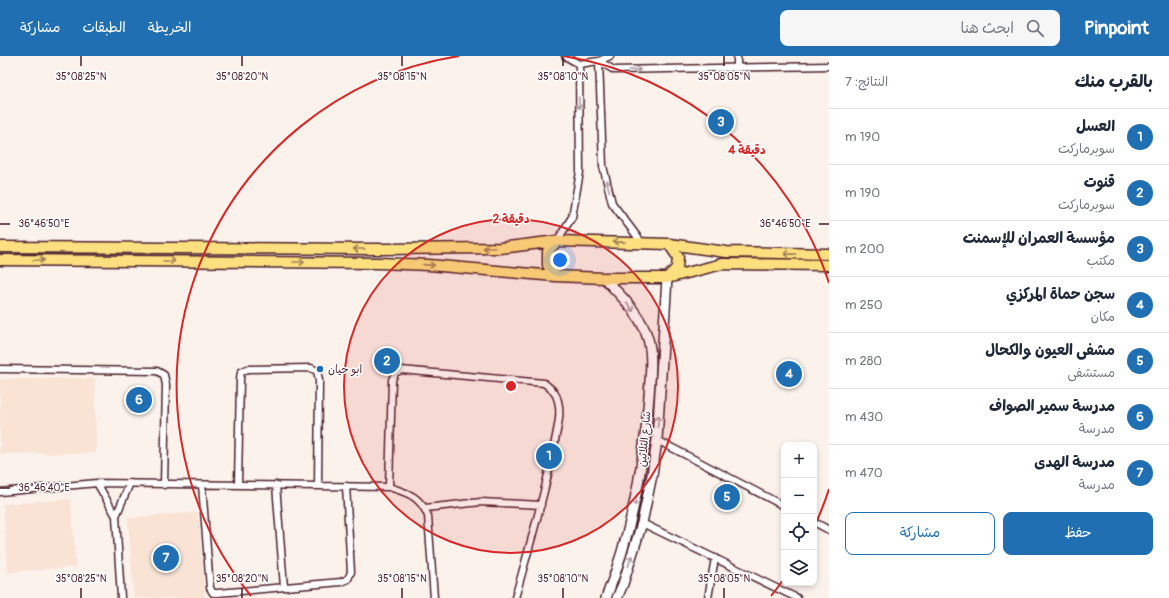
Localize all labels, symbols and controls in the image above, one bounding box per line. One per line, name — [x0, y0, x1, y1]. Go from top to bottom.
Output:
search box — [780, 10, 1060, 46]
text: Pinpoint — [1084, 16, 1149, 40]
icon: search — [1024, 17, 1046, 39]
text: مشاركة — [20, 19, 60, 36]
text: الطبقات — [82, 19, 126, 36]
text: الخريطة — [148, 19, 191, 36]
text: ابحث هنا — [961, 19, 1014, 38]
one-way arrow — [628, 66, 641, 73]
text: 35°08'25"N — [55, 71, 107, 83]
text: 35°08'20"N — [216, 71, 268, 83]
text: 35°08'15"N — [377, 71, 427, 83]
text: 35°08'10"N — [538, 71, 589, 83]
text: 35°08'05"N — [698, 71, 750, 83]
text: بالقرب منك — [1075, 71, 1153, 92]
text: النتائج: 7 — [845, 74, 888, 90]
one-way arrow — [575, 96, 583, 109]
pin: 3 — [708, 107, 734, 137]
text: العسل — [1076, 117, 1115, 136]
text: 190 m — [845, 129, 880, 145]
text: 1 — [1137, 129, 1143, 145]
text: سوبرماركت — [1058, 141, 1115, 157]
text: 4 دقيقة — [727, 143, 766, 158]
text: قنوت — [1084, 173, 1115, 192]
one-way arrow — [603, 180, 611, 193]
text: 190 m — [845, 185, 880, 201]
text: 2 — [1136, 185, 1144, 201]
text: سوبرماركت — [1058, 197, 1115, 213]
text: 2 دقيقة — [493, 212, 530, 227]
text: 36°46'50"E — [19, 218, 69, 230]
text: 36°46'50"E — [760, 218, 810, 230]
text: مؤسسة العمران للإسمنت — [963, 229, 1115, 248]
one-way arrow — [613, 239, 626, 246]
text: 200 m — [845, 241, 884, 257]
text: 3 — [1136, 241, 1144, 257]
one-way arrow — [483, 244, 496, 252]
one-way arrow — [353, 245, 366, 253]
your location — [550, 250, 570, 270]
one-way arrow — [784, 251, 797, 258]
text: مكتب — [1087, 253, 1115, 269]
one-way arrow — [32, 256, 45, 264]
one-way arrow — [162, 257, 175, 265]
one-way arrow — [292, 258, 305, 266]
one-way arrow — [422, 261, 435, 268]
text: سجن حماة المركزي — [1006, 285, 1115, 304]
text: 250 m — [845, 297, 883, 313]
text: 4 — [1136, 297, 1144, 313]
one-way arrow — [625, 301, 634, 312]
text: مكان — [1091, 309, 1115, 325]
text: مشفى العيون والكحال — [985, 341, 1115, 360]
pin: 2 — [374, 346, 400, 376]
text: 280 m — [845, 353, 882, 369]
text: 5 — [1136, 353, 1144, 369]
pin: 4 — [776, 359, 802, 389]
place label: ابو حيان — [328, 363, 362, 377]
marker: ابو حيان — [315, 364, 325, 374]
text: مستشفى — [1067, 365, 1115, 381]
centre of rings — [504, 379, 518, 393]
pin: 6 — [126, 385, 152, 415]
text: مدرسة سمير الصواف — [989, 397, 1115, 416]
text: 430 m — [845, 409, 883, 425]
text: 6 — [1136, 409, 1144, 425]
street label: شارع الثلاثين — [636, 411, 655, 468]
one-way arrow — [654, 415, 662, 428]
text: مدرسة — [1079, 421, 1115, 437]
pin: 1 — [536, 441, 562, 471]
map controls — [781, 442, 817, 586]
button: + — [781, 442, 817, 478]
text: مدرسة الهدى — [1034, 453, 1115, 472]
text: 470 m — [845, 465, 883, 481]
text: 7 — [1137, 465, 1143, 481]
text: مدرسة — [1079, 477, 1115, 493]
button: − — [781, 478, 817, 514]
text: 36°46'40"E — [18, 482, 70, 494]
pin: 5 — [714, 482, 740, 512]
one-way arrow — [631, 494, 639, 507]
button: مشاركة — [845, 512, 995, 555]
button: حفظ — [1003, 512, 1153, 555]
button: locate — [781, 514, 817, 550]
pin: 7 — [153, 543, 179, 573]
button: layers — [781, 550, 817, 586]
one-way arrow — [627, 555, 634, 568]
text: 35°08'25"N — [55, 573, 107, 585]
text: 35°08'20"N — [216, 573, 268, 585]
text: 35°08'15"N — [377, 573, 427, 585]
text: 35°08'10"N — [538, 573, 589, 585]
text: 35°08'05"N — [698, 573, 750, 585]

